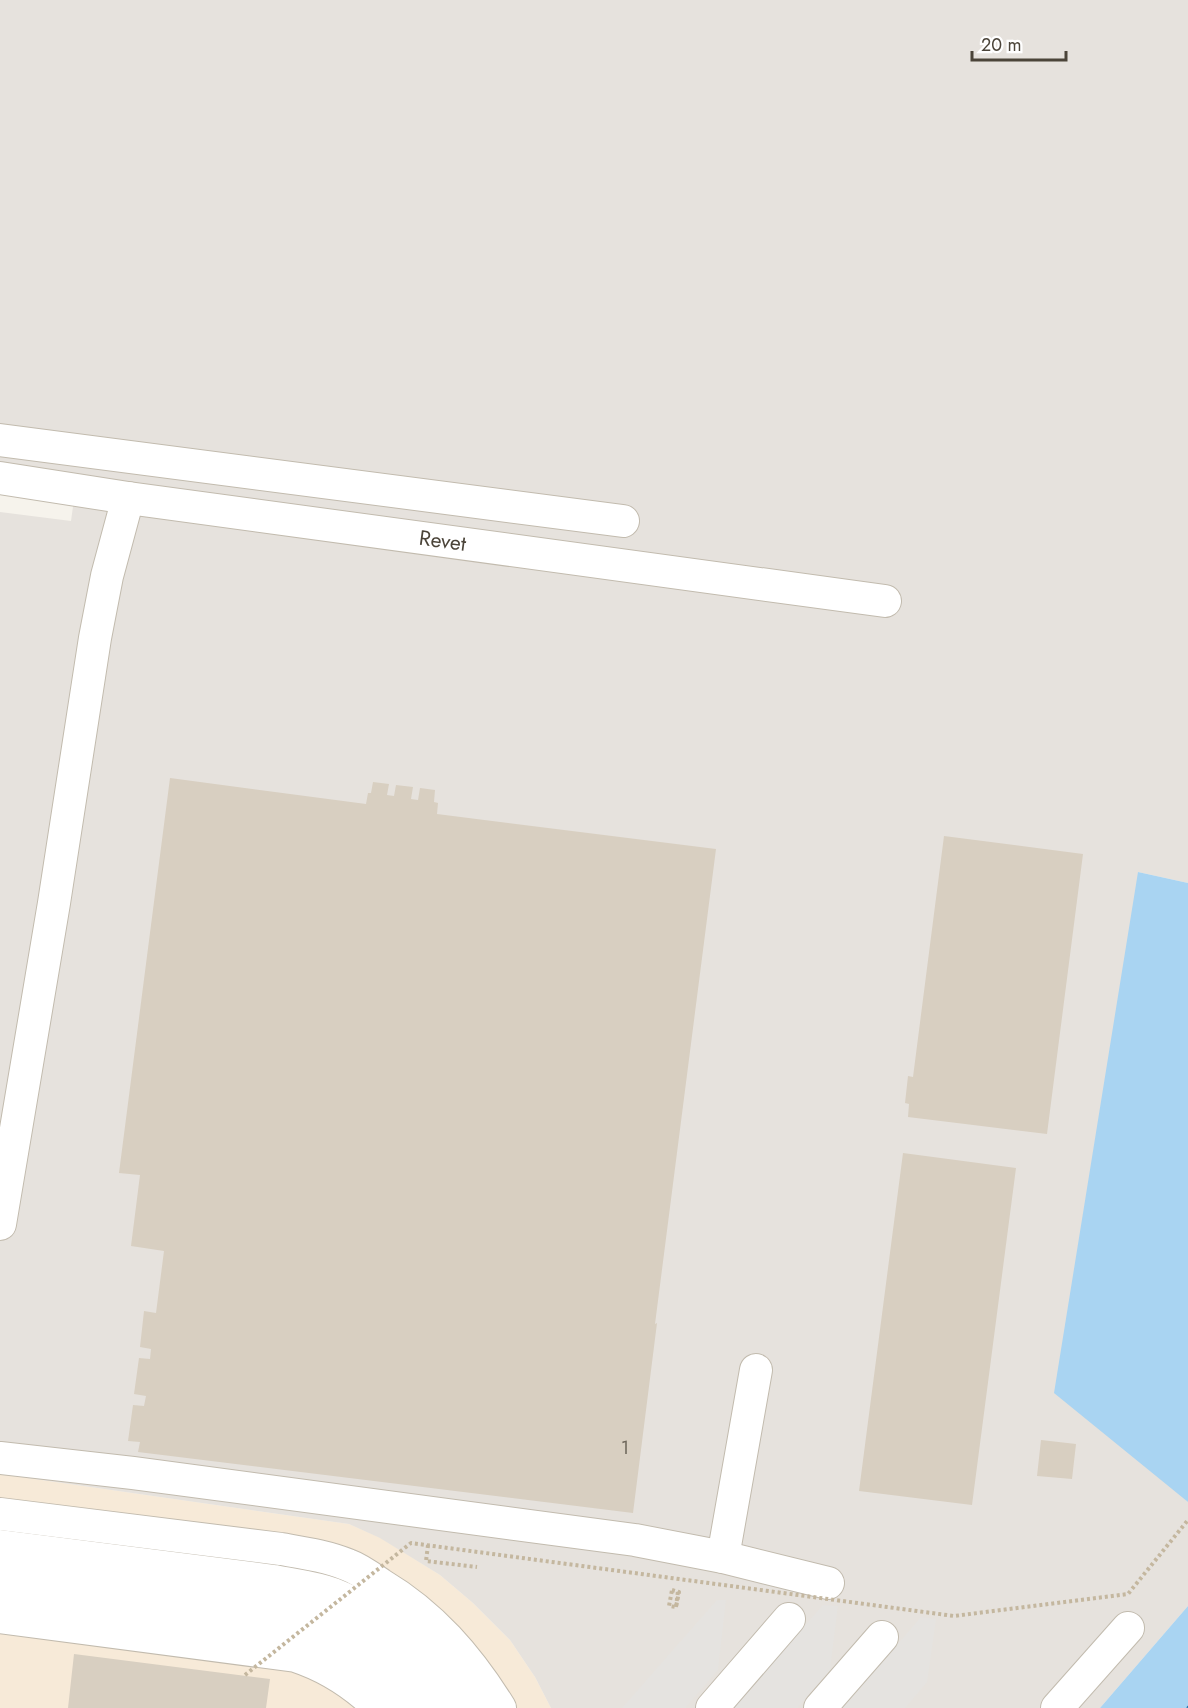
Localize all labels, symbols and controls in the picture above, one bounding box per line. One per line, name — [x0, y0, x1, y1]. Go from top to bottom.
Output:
scale bar — [972, 24, 1066, 62]
text: 20 m — [981, 32, 1021, 58]
street label: Revet — [417, 523, 468, 559]
house number: 1 — [621, 1435, 629, 1461]

